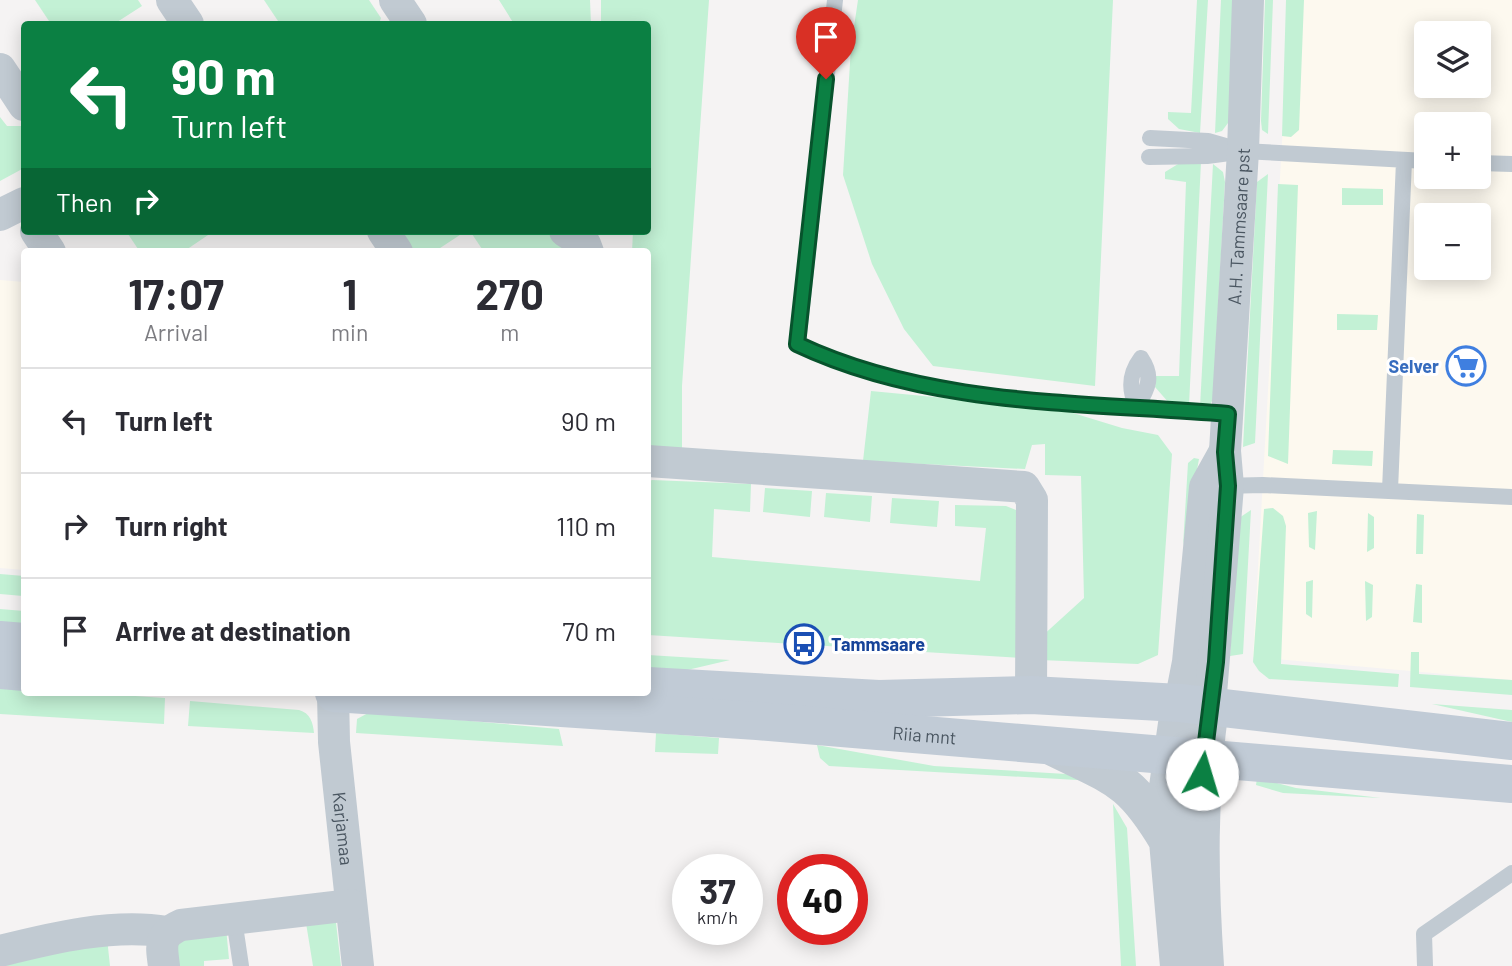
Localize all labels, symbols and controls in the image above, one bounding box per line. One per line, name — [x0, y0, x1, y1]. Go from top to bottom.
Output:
pin — [796, 7, 856, 79]
icon: arrive — [807, 18, 845, 56]
map controls — [1414, 21, 1491, 280]
button: layers — [1414, 21, 1491, 98]
text: 90 m — [171, 46, 276, 105]
icon: left — [56, 49, 147, 140]
text: Turn left — [171, 106, 288, 144]
button: + — [1414, 112, 1491, 189]
street label: A.H. Tammsaare pst — [1223, 147, 1254, 305]
icon: right — [127, 182, 165, 220]
text: Then — [56, 186, 113, 217]
button: − — [1414, 203, 1491, 280]
text: 17:07 — [128, 268, 224, 318]
text: 1 — [342, 268, 357, 318]
text: 270 — [476, 268, 544, 318]
text: Arrival — [144, 318, 208, 346]
text: min — [331, 318, 368, 346]
text: m — [500, 318, 519, 346]
supermarket icon: Selver — [1445, 345, 1487, 387]
place label: Selver — [1389, 355, 1439, 377]
icon: left — [56, 402, 94, 440]
text: Turn left — [115, 405, 213, 436]
text: 90 m — [561, 405, 616, 436]
icon: right — [56, 507, 94, 545]
text: Turn right — [115, 510, 228, 541]
text: 110 m — [556, 510, 616, 541]
icon: arrive — [56, 612, 94, 650]
text: Arrive at destination — [115, 615, 351, 646]
text: 70 m — [562, 615, 616, 646]
bus stop icon: Tammsaare — [783, 623, 825, 665]
place label: Tammsaare — [831, 633, 925, 655]
street label: Riia mnt — [892, 721, 957, 749]
position arrow — [1165, 737, 1239, 811]
street label: Karjamaa — [328, 791, 358, 866]
speed limit sign: 40 — [777, 854, 868, 945]
text: 37 — [699, 869, 736, 911]
text: km/h — [697, 906, 738, 928]

